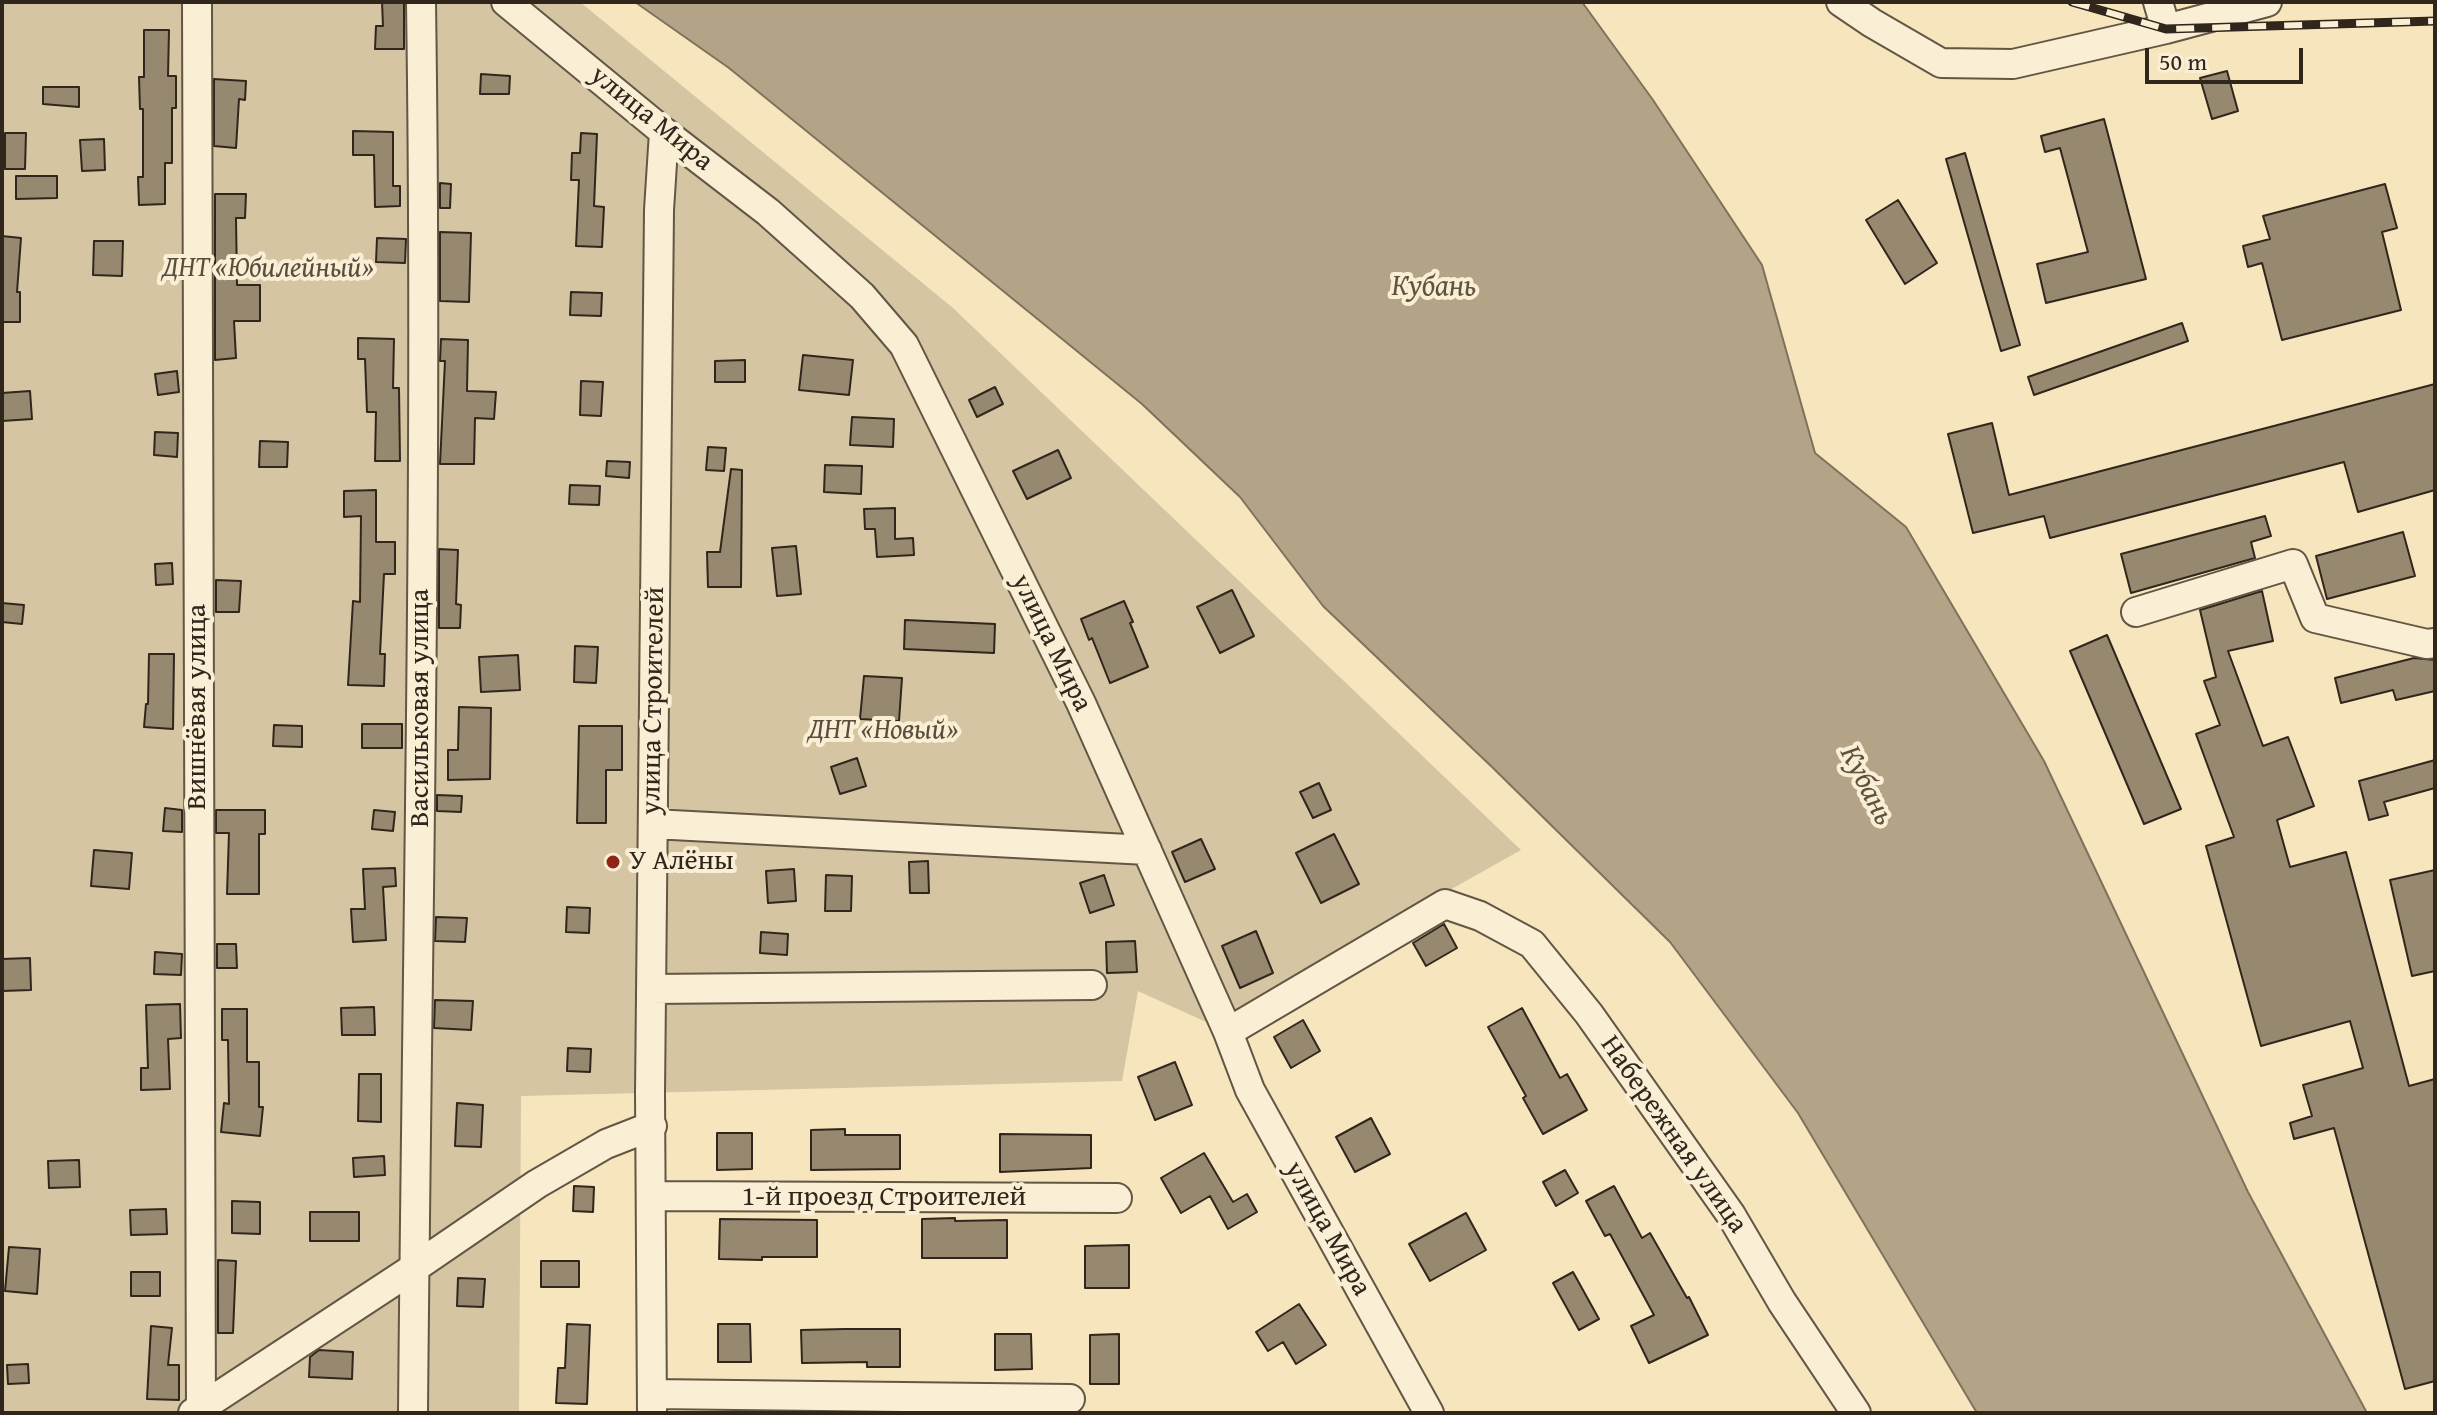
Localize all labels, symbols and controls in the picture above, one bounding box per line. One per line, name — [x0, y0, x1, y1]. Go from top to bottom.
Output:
scale bar — [2149, 32, 2307, 82]
text: 50 m — [2159, 44, 2207, 79]
street label: улица Мира — [583, 59, 719, 179]
park label: ДНТ «Юбилейный» — [162, 252, 374, 286]
water label: Кубань — [1392, 269, 1476, 305]
street label: улица Мира — [1003, 569, 1099, 717]
street label: улица Строителей — [635, 587, 673, 815]
street label: Васильковая улица — [404, 589, 438, 827]
street label: Вишнёвая улица — [181, 604, 215, 810]
park label: ДНТ «Новый» — [808, 714, 958, 748]
water label: Кубань — [1831, 740, 1901, 832]
place label: У Алёны — [629, 845, 734, 879]
marker: У Алёны — [604, 853, 622, 871]
street label: Набережная улица — [1592, 1030, 1754, 1240]
street label: улица Мира — [1276, 1156, 1378, 1302]
street label: 1-й проезд Строителей — [742, 1181, 1026, 1215]

